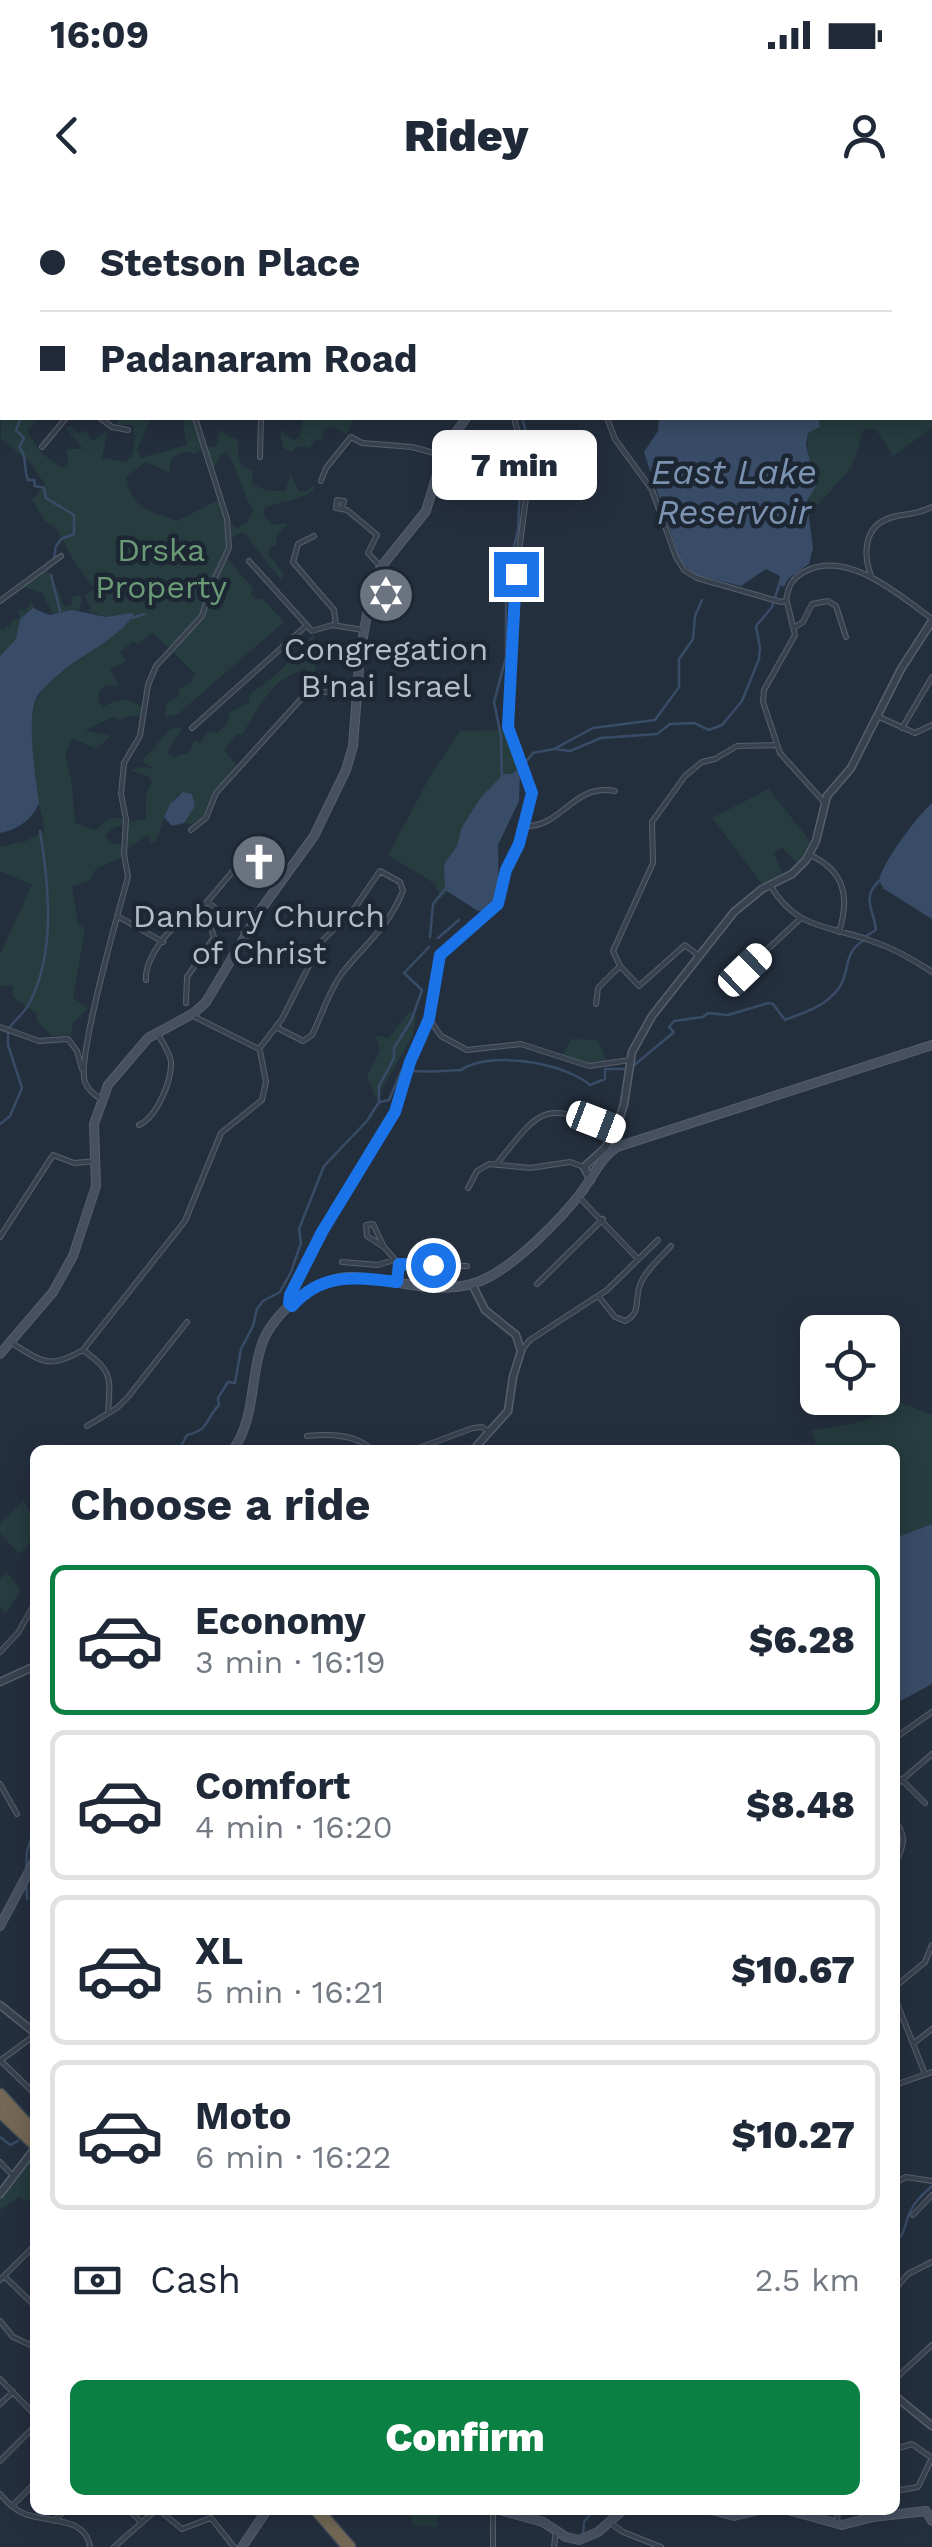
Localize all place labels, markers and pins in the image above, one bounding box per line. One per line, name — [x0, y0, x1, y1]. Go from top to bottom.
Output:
synagogue icon: Congregation B'nai Israel — [356, 565, 416, 625]
place label: Congregation B'nai Israel — [284, 630, 488, 705]
church icon: Danbury Church of Christ — [229, 832, 289, 892]
place label: Danbury Church of Christ — [133, 897, 385, 972]

